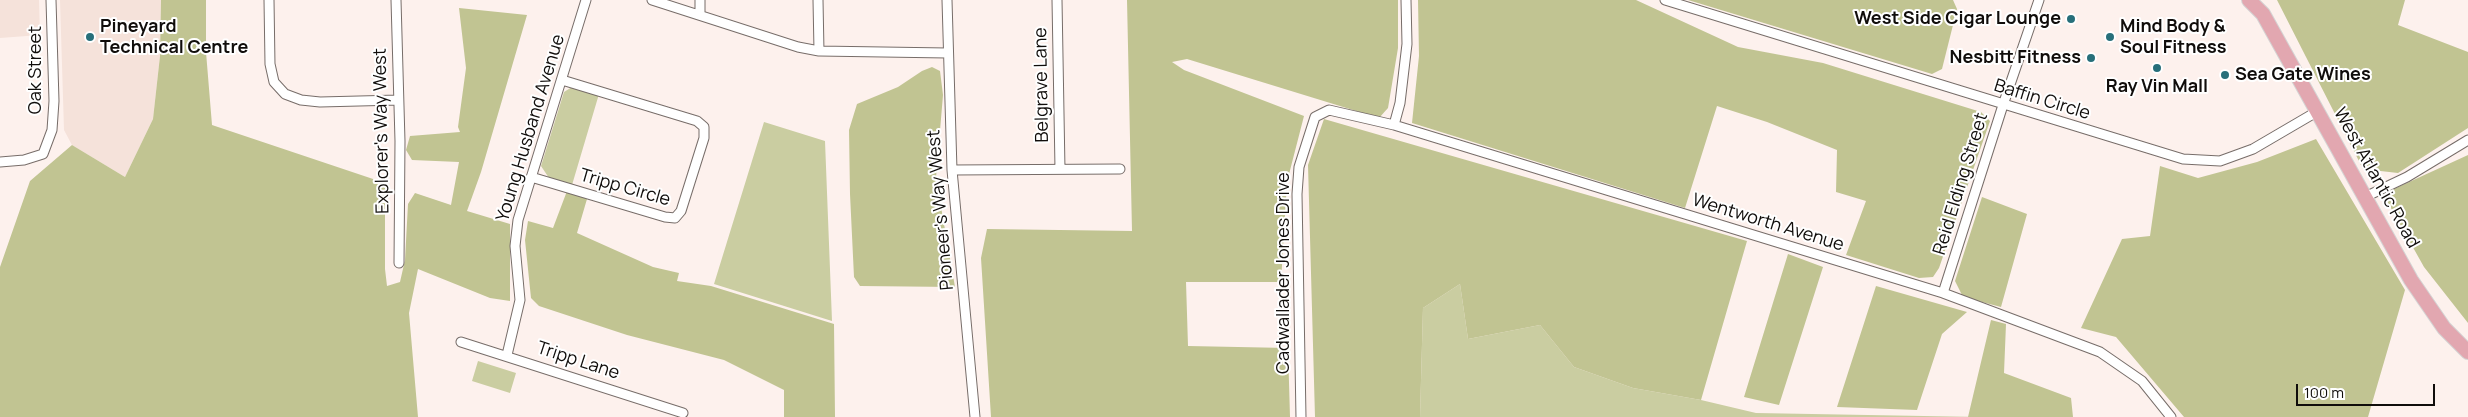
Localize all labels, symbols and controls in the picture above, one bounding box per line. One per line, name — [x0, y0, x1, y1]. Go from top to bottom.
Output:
place label: West Side Cigar Lounge — [1854, 8, 2061, 30]
marker: West Side Cigar Lounge — [2065, 13, 2077, 25]
place label: Pineyard Technical Centre — [100, 16, 248, 58]
place label: Mind Body & Soul Fitness — [2120, 16, 2227, 58]
street label: Oak Street — [25, 26, 47, 114]
street label: Belgrave Lane — [1030, 27, 1054, 143]
marker: Pineyard Technical Centre — [84, 31, 96, 43]
marker: Mind Body & Soul Fitness — [2104, 31, 2116, 43]
street label: Young Husband Avenue — [492, 32, 570, 224]
place label: Nesbitt Fitness — [1950, 47, 2081, 69]
street label: Explorer's Way West — [370, 48, 394, 214]
marker: Nesbitt Fitness — [2085, 52, 2097, 64]
marker: Ray Vin Mall — [2151, 62, 2163, 74]
place label: Sea Gate Wines — [2235, 64, 2371, 86]
marker: Sea Gate Wines — [2219, 69, 2231, 81]
street label: Baffin Circle — [1991, 75, 2093, 125]
place label: Ray Vin Mall — [2106, 76, 2208, 98]
street label: West Atlantic Road — [2328, 104, 2424, 252]
street label: Reid Elding Street — [1929, 110, 1993, 258]
street label: Pioneer's Way West — [923, 129, 959, 291]
street label: Tripp Circle — [577, 165, 673, 211]
street label: Cadwallader Jones Drive — [1273, 172, 1295, 374]
street label: Wentworth Avenue — [1689, 190, 1847, 256]
street label: Tripp Lane — [534, 337, 622, 385]
scale bar — [2298, 374, 2437, 406]
text: 100 m — [2304, 382, 2344, 403]

